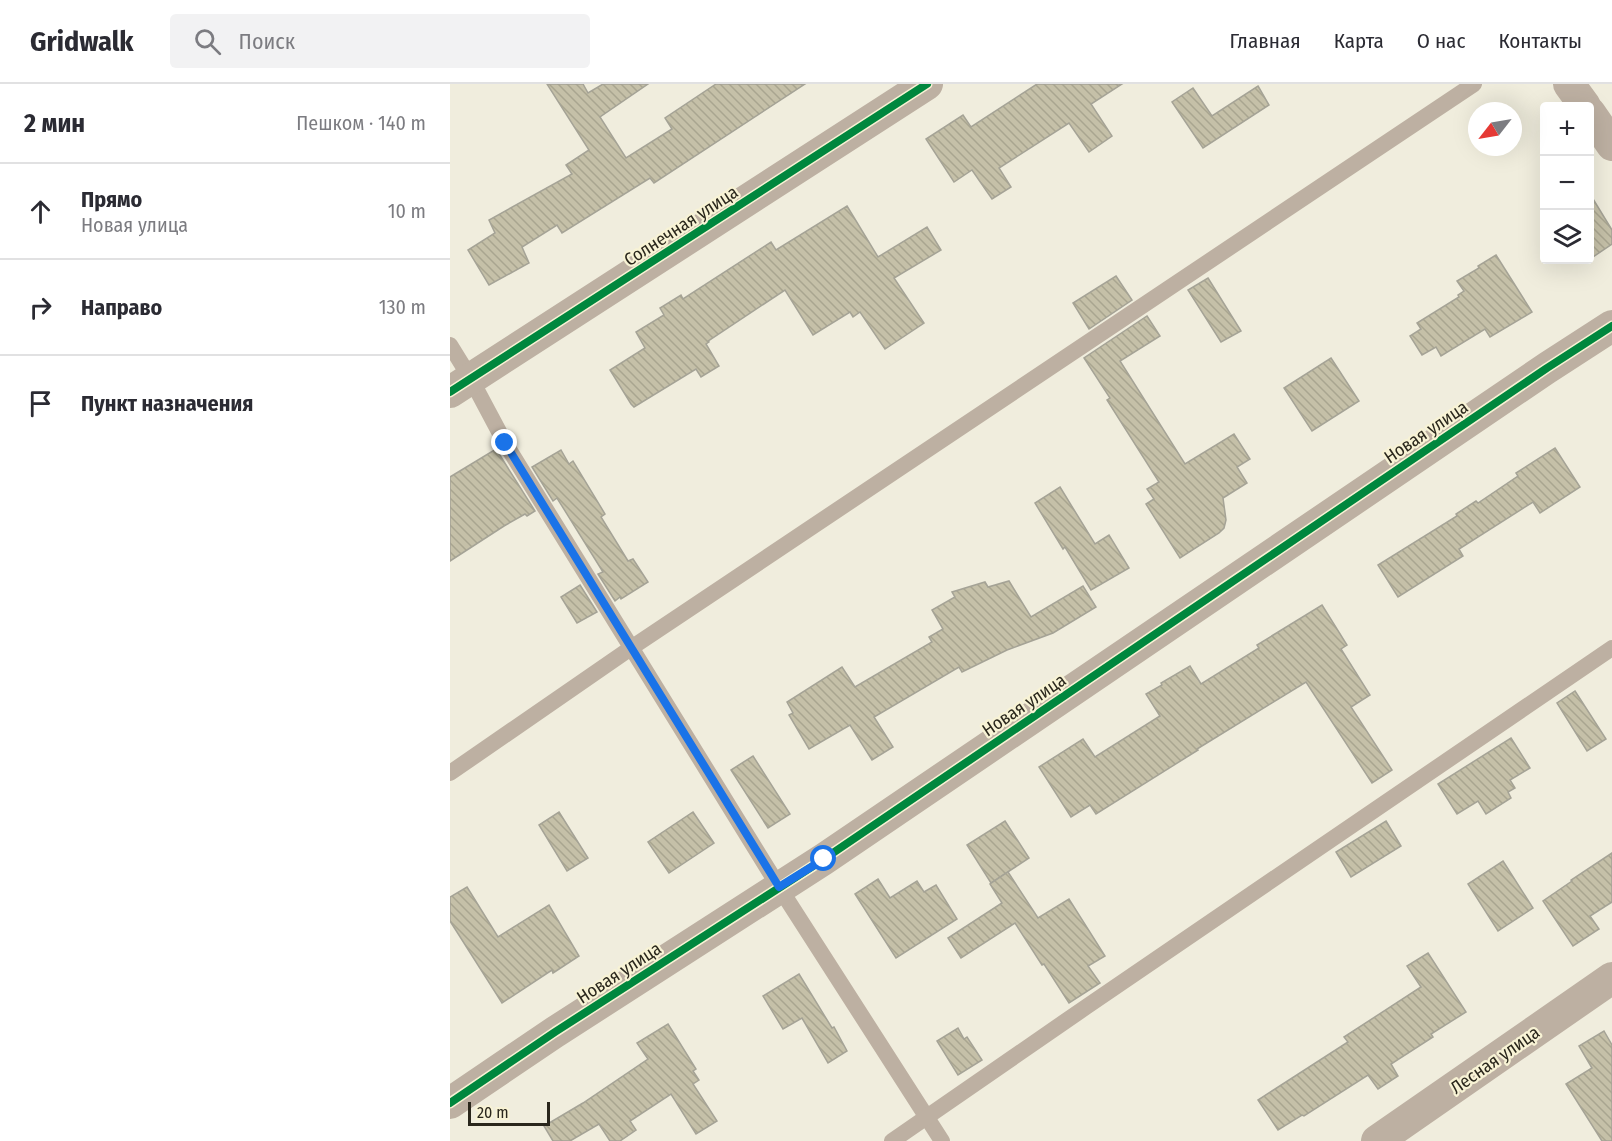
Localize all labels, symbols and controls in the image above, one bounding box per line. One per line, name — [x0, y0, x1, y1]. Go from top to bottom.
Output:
search box — [170, 14, 590, 68]
text: Gridwalk — [30, 25, 134, 58]
icon: search — [191, 25, 224, 58]
text: Поиск — [239, 28, 295, 55]
text: Главная — [1230, 28, 1301, 54]
text: Карта — [1334, 28, 1384, 54]
text: О нас — [1417, 28, 1465, 54]
text: Контакты — [1498, 28, 1582, 54]
north arrow — [1468, 102, 1522, 156]
map controls — [1540, 102, 1594, 264]
button: + — [1540, 102, 1594, 156]
text: 2 мин — [24, 108, 85, 139]
text: Пешком · 140 m — [296, 111, 426, 135]
button: − — [1540, 156, 1594, 210]
street label: Солнечная улица — [620, 181, 742, 271]
text: Прямо — [81, 186, 142, 213]
icon: ahead — [24, 195, 57, 228]
text: 10 m — [388, 199, 426, 223]
button: layers — [1540, 210, 1594, 264]
text: Новая улица — [81, 213, 188, 237]
icon: right — [24, 291, 57, 324]
text: Направо — [81, 294, 162, 321]
text: 130 m — [379, 295, 426, 319]
icon: arrive — [24, 387, 57, 420]
text: Пункт назначения — [81, 390, 253, 417]
street label: Новая улица — [1380, 396, 1472, 468]
route end — [491, 429, 517, 455]
street label: Новая улица — [978, 669, 1070, 741]
route start — [810, 845, 836, 871]
street label: Новая улица — [573, 937, 666, 1008]
street label: Лесная улица — [1446, 1021, 1544, 1099]
scale bar — [468, 1099, 550, 1126]
text: 20 m — [477, 1103, 508, 1122]

